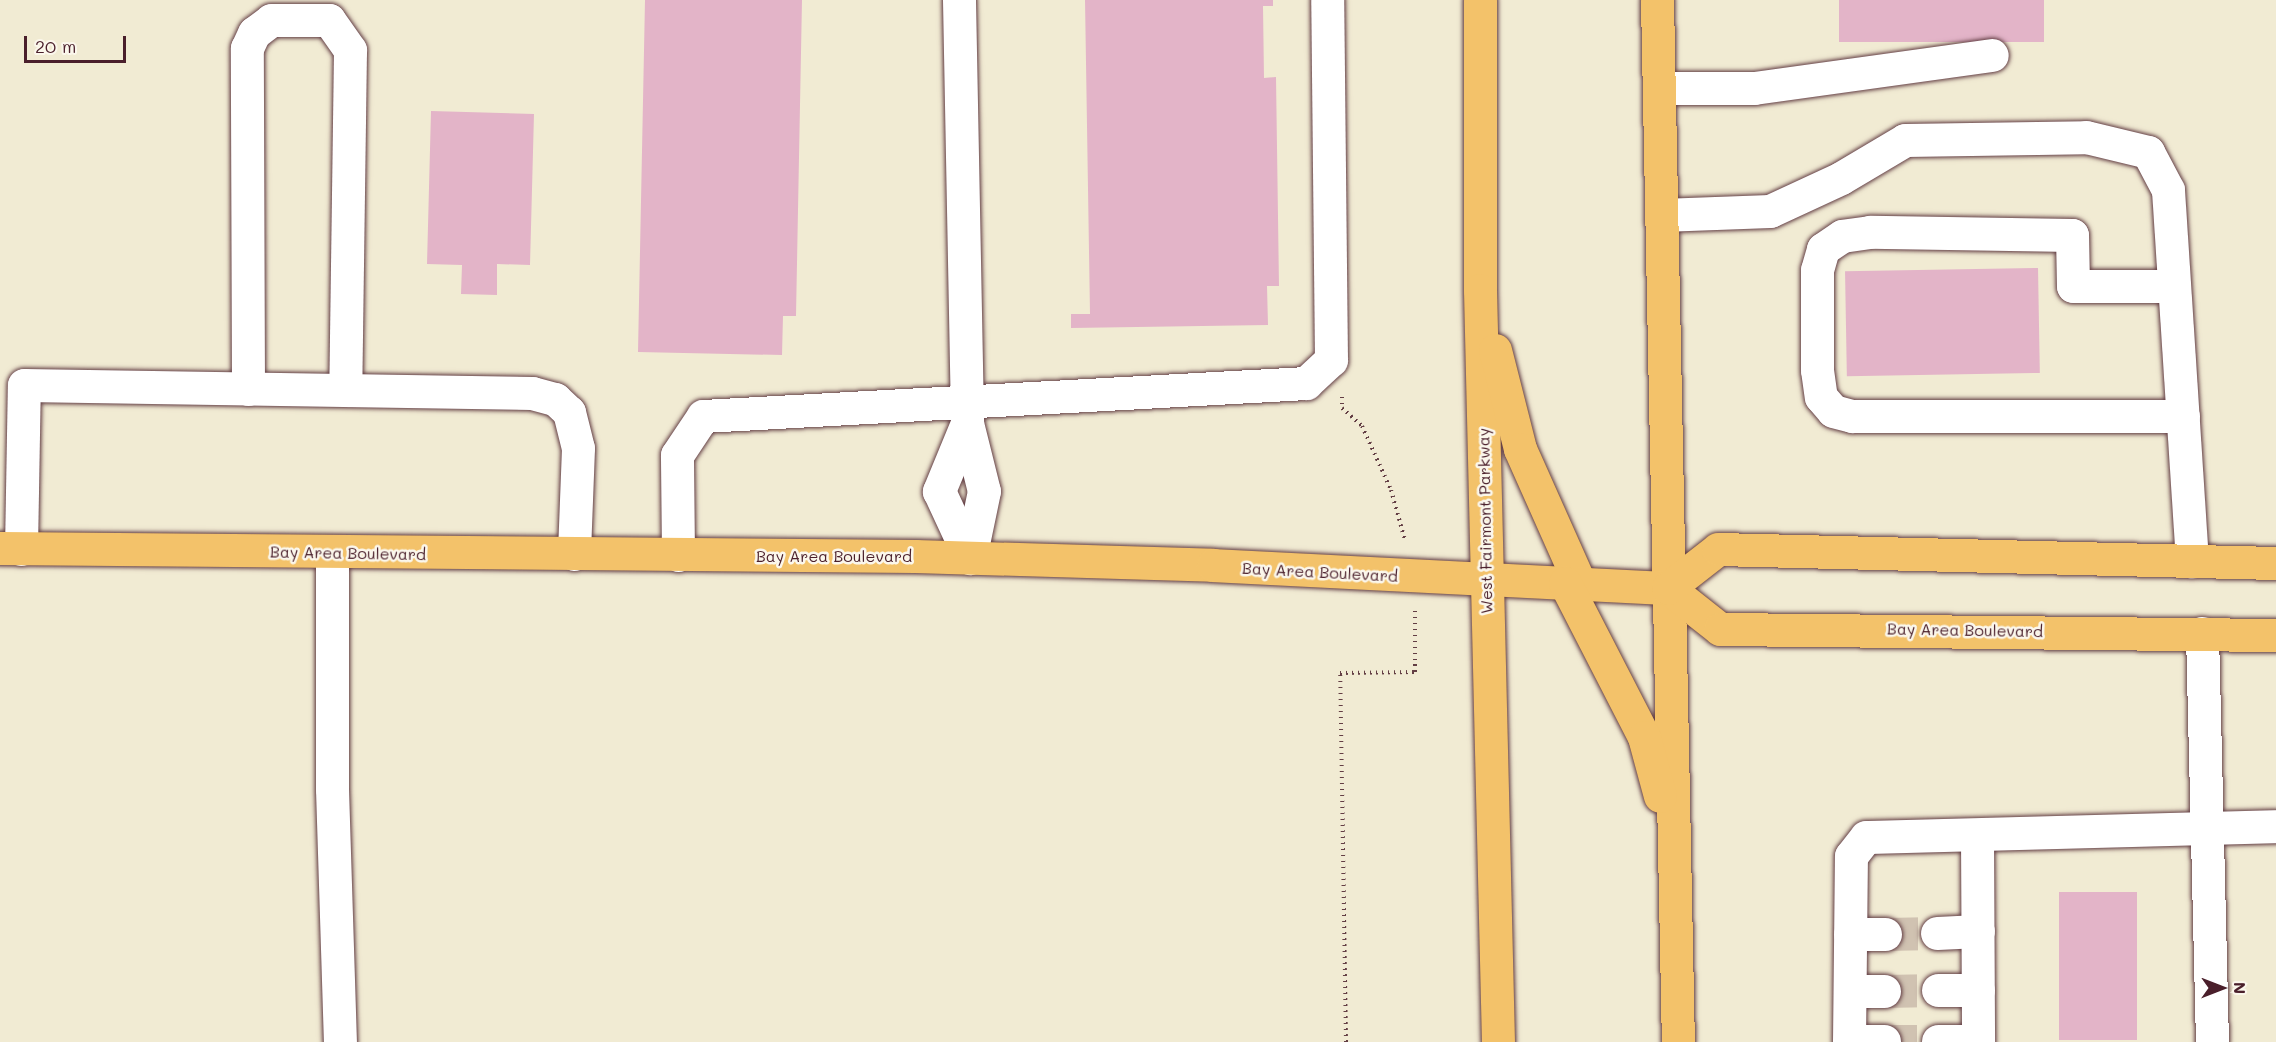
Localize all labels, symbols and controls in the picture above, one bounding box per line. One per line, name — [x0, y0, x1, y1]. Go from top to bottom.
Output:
scale bar — [27, 24, 129, 62]
text: 20 m — [35, 34, 76, 58]
street label: West Fairmont Parkway — [1474, 428, 1496, 614]
street label: Bay Area Boulevard — [270, 542, 426, 564]
street label: Bay Area Boulevard — [756, 546, 912, 566]
street label: Bay Area Boulevard — [1242, 558, 1398, 586]
street label: Bay Area Boulevard — [1887, 619, 2043, 641]
north arrow — [2192, 958, 2252, 1018]
text: N — [2230, 982, 2251, 994]

